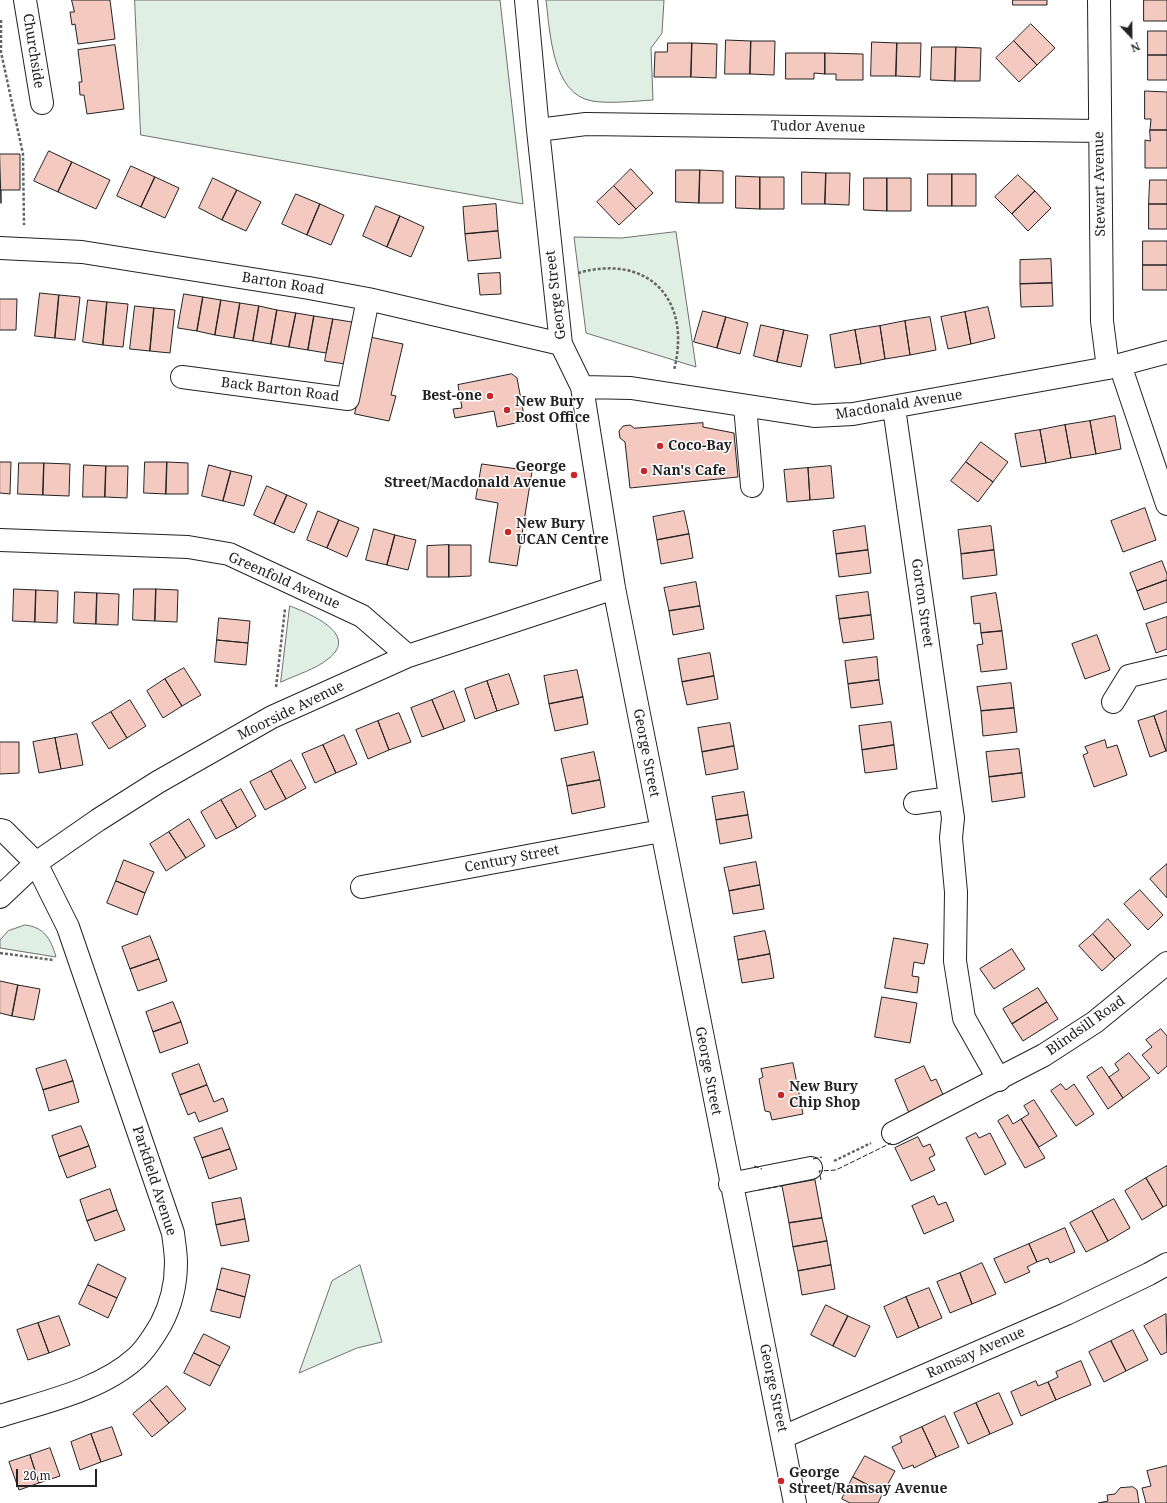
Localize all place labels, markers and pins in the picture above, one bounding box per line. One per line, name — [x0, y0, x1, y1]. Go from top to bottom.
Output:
place label: Best-one — [422, 388, 482, 404]
marker: Best-one — [485, 391, 495, 401]
place label: New Bury Post Office — [515, 394, 590, 426]
marker: New Bury Post Office — [502, 405, 512, 415]
place label: Coco-Bay — [668, 438, 732, 454]
marker: Coco-Bay — [655, 441, 665, 451]
place label: George Street/Macdonald Avenue — [384, 459, 566, 492]
place label: Nan's Cafe — [652, 463, 726, 479]
marker: Nan's Cafe — [639, 466, 649, 476]
marker: George Street/Macdonald Avenue — [569, 470, 579, 480]
place label: New Bury UCAN Centre — [516, 516, 609, 548]
marker: New Bury UCAN Centre — [503, 527, 513, 537]
place label: New Bury Chip Shop — [789, 1079, 860, 1112]
marker: New Bury Chip Shop — [776, 1090, 786, 1100]
place label: George Street/Ramsay Avenue — [789, 1465, 947, 1498]
marker: George Street/Ramsay Avenue — [776, 1476, 786, 1486]

